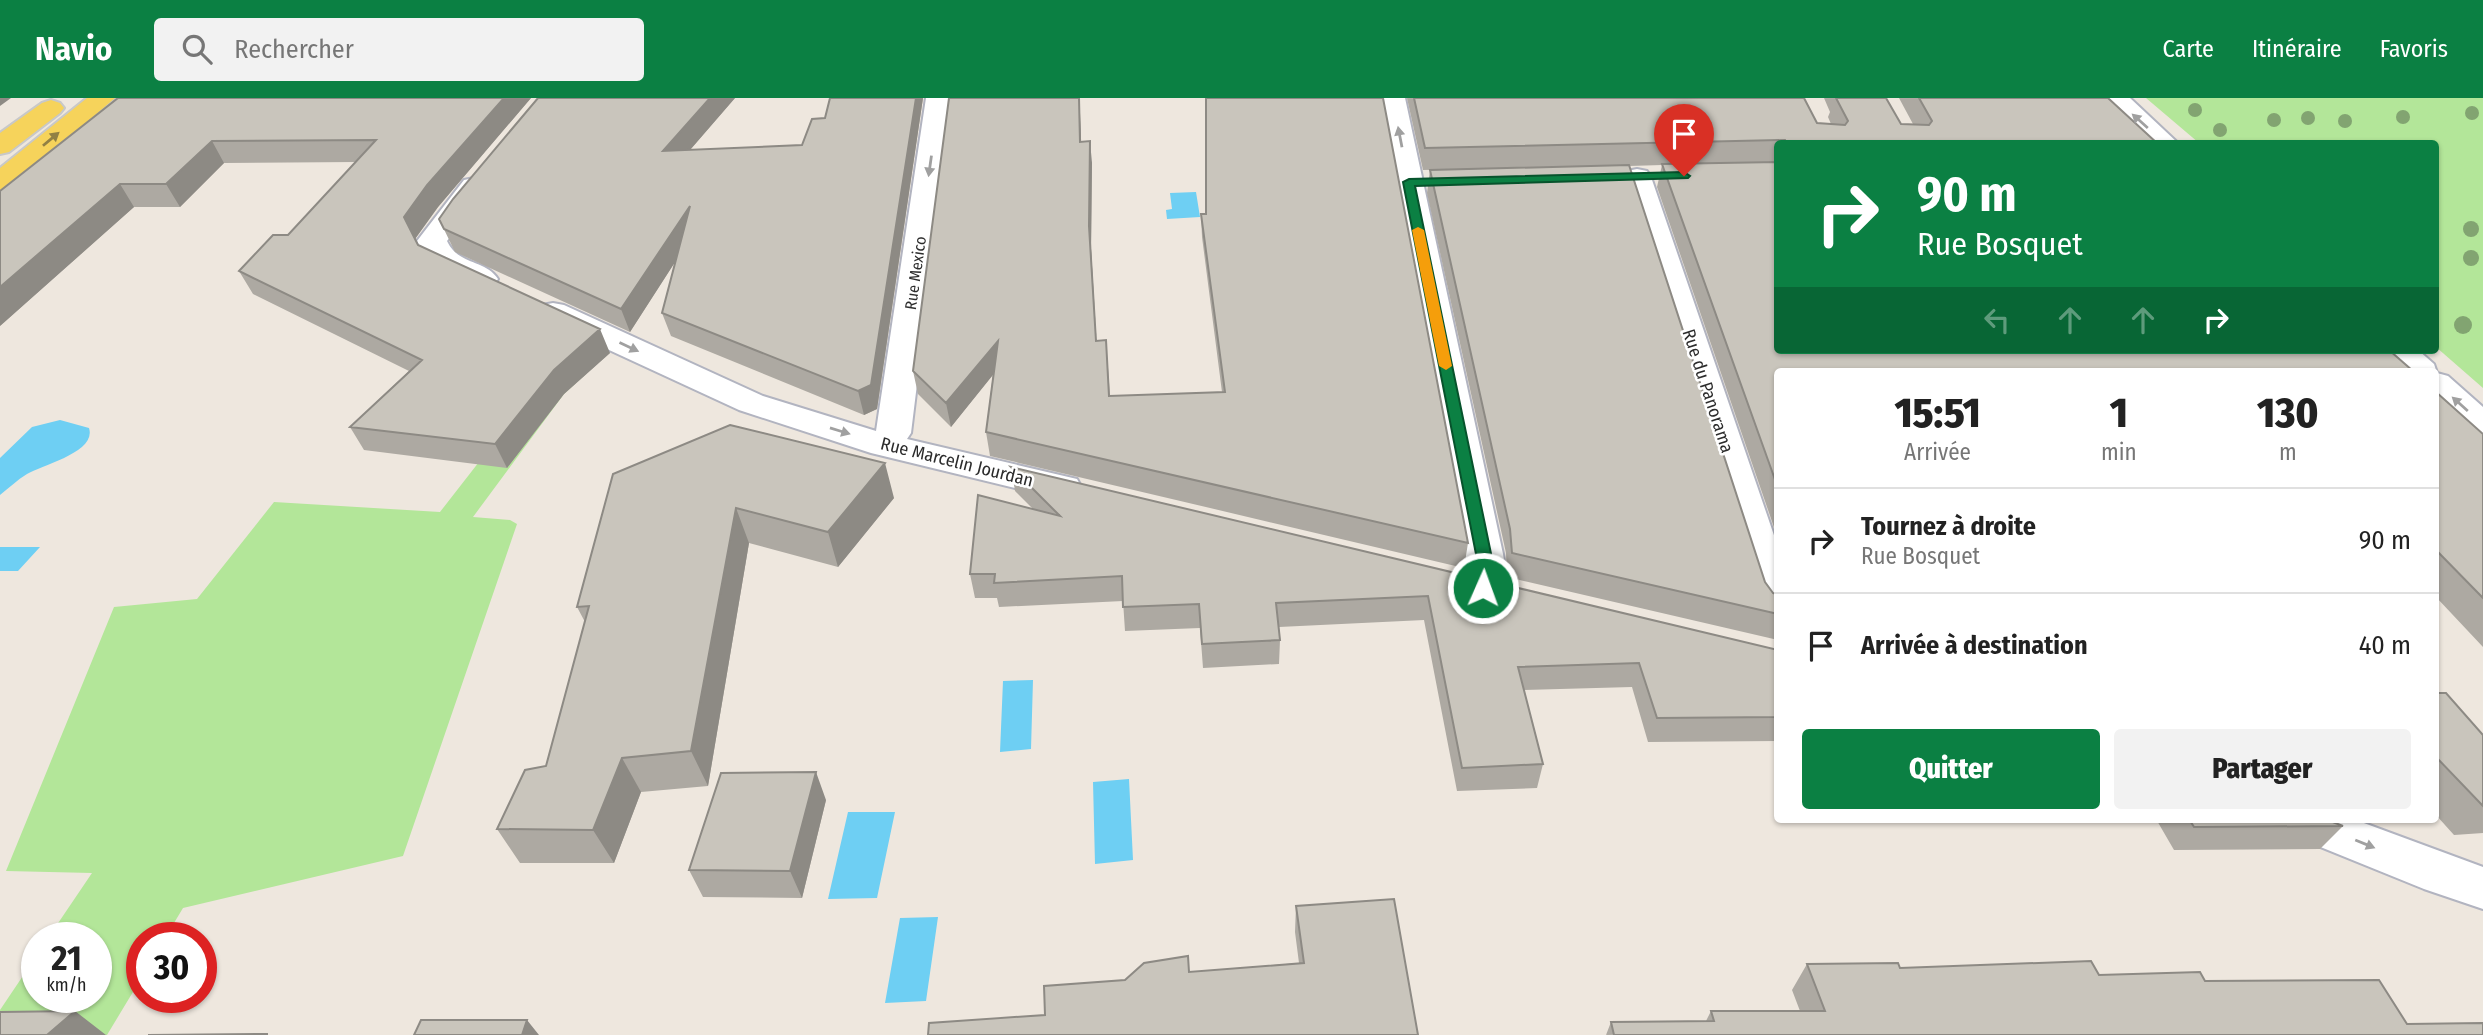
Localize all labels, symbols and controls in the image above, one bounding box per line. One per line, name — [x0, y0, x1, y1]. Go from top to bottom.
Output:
search box — [154, 18, 644, 81]
text: Navio — [35, 29, 112, 69]
icon: search — [178, 30, 216, 68]
text: Rechercher — [234, 34, 354, 65]
text: Carte — [2163, 35, 2214, 63]
text: Itinéraire — [2252, 35, 2342, 63]
text: Favoris — [2380, 35, 2448, 63]
pin — [1654, 104, 1714, 176]
one-way arrow — [2131, 113, 2149, 129]
icon: arrive — [1665, 115, 1703, 153]
one-way arrow — [1394, 126, 1405, 148]
one-way arrow — [41, 132, 59, 147]
one-way arrow — [924, 155, 935, 177]
text: 90 m — [1917, 165, 2017, 224]
icon: right — [1802, 168, 1893, 259]
text: Rue Bosquet — [1917, 225, 2083, 263]
street label: Rue Mexico — [901, 235, 930, 311]
icon: left — [1978, 301, 2016, 339]
icon: ahead — [2051, 301, 2089, 339]
icon: ahead — [2124, 301, 2162, 339]
icon: right — [2197, 301, 2235, 339]
street label: Rue du Panorama — [1678, 326, 1738, 456]
one-way arrow — [619, 341, 639, 353]
text: 15:51 — [1894, 388, 1981, 438]
text: 1 — [2110, 388, 2128, 438]
text: 130 — [2257, 388, 2319, 438]
one-way arrow — [2451, 397, 2468, 412]
one-way arrow — [830, 427, 851, 437]
street label: Rue Marcelin Jourdan — [878, 432, 1036, 492]
text: Arrivée — [1904, 438, 1971, 466]
text: min — [2101, 438, 2137, 466]
text: m — [2279, 438, 2297, 466]
text: Tournez à droite — [1861, 511, 2036, 542]
icon: right — [1802, 522, 1840, 560]
text: 90 m — [2359, 525, 2411, 556]
text: Rue Bosquet — [1861, 542, 1980, 570]
position arrow — [1446, 551, 1520, 625]
icon: arrive — [1802, 627, 1840, 665]
text: Arrivée à destination — [1861, 630, 2088, 661]
text: 40 m — [2359, 630, 2411, 661]
button: Quitter — [1802, 729, 2100, 809]
button: Partager — [2114, 729, 2411, 809]
one-way arrow — [2355, 839, 2376, 850]
speed limit sign: 30 — [126, 922, 217, 1013]
text: 21 — [51, 937, 82, 979]
text: km/h — [46, 974, 87, 996]

